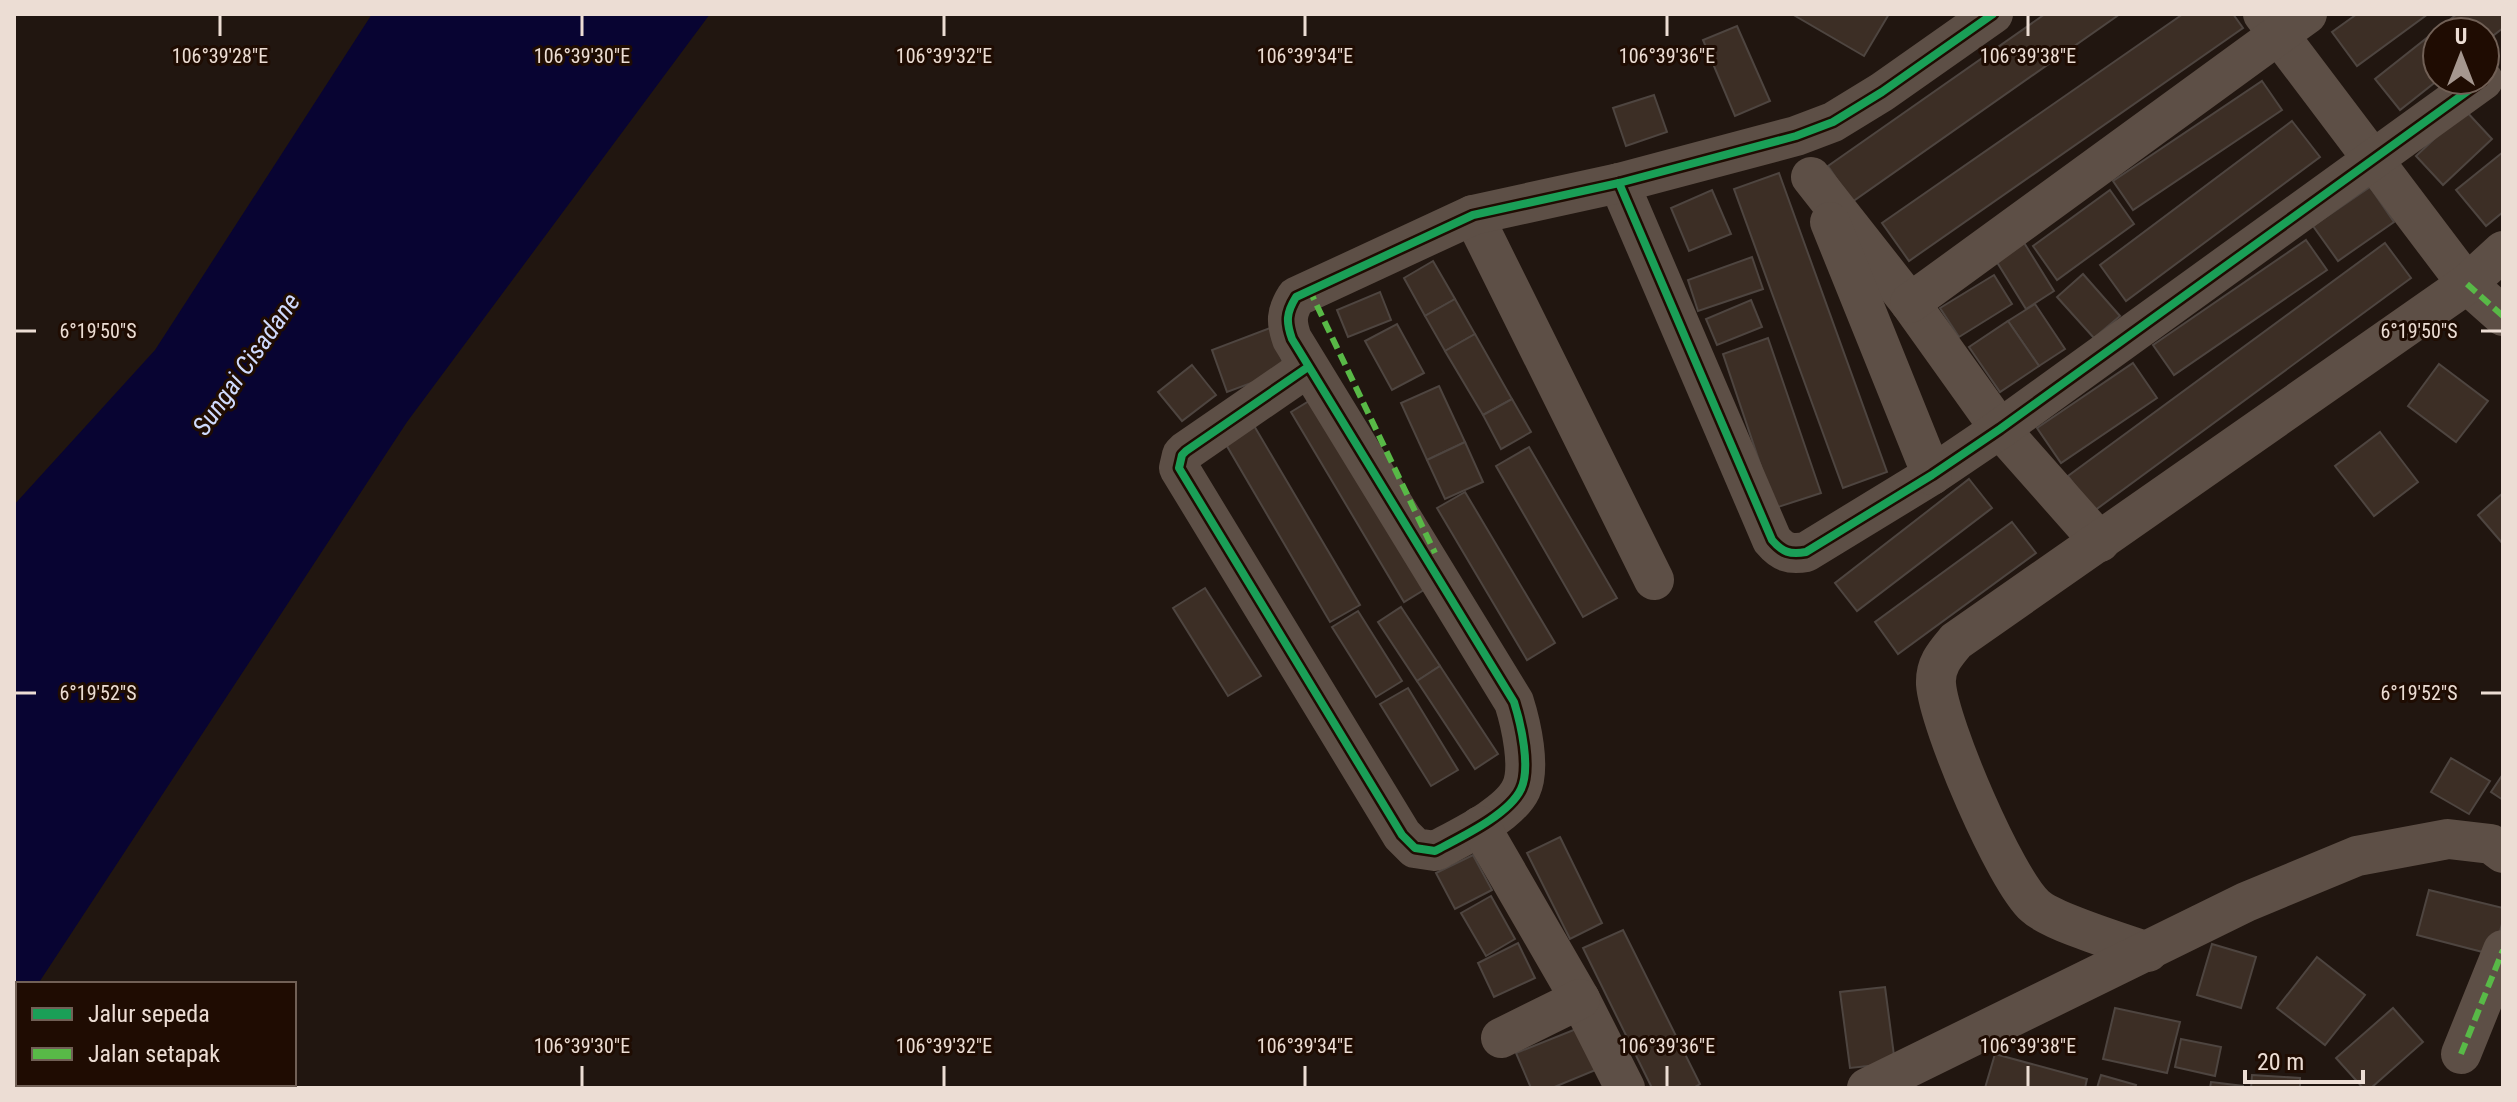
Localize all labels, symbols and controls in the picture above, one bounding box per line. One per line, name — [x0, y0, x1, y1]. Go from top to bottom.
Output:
north arrow — [2421, 16, 2501, 96]
text: U — [2455, 24, 2467, 49]
text: 106°39'28"E — [172, 44, 268, 68]
text: 106°39'30"E — [534, 44, 630, 68]
text: 106°39'32"E — [896, 44, 992, 68]
text: 106°39'34"E — [1257, 44, 1353, 68]
text: 106°39'36"E — [1619, 44, 1715, 68]
text: 106°39'38"E — [1980, 44, 2076, 68]
water label: Sungai Cisadane — [186, 287, 306, 441]
text: 6°19'50"S — [59, 319, 137, 343]
text: 6°19'50"S — [2380, 319, 2458, 343]
text: 6°19'52"S — [59, 681, 137, 705]
text: 6°19'52"S — [2380, 681, 2458, 705]
legend — [16, 982, 296, 1086]
text: Jalur sepeda — [88, 1000, 210, 1028]
text: 106°39'30"E — [534, 1034, 630, 1058]
text: 106°39'32"E — [896, 1034, 992, 1058]
text: 106°39'34"E — [1257, 1034, 1353, 1058]
text: 106°39'36"E — [1619, 1034, 1715, 1058]
text: 106°39'38"E — [1980, 1034, 2076, 1058]
scale bar — [2245, 1034, 2363, 1084]
text: Jalan setapak — [88, 1040, 220, 1068]
text: 20 m — [2257, 1048, 2304, 1076]

